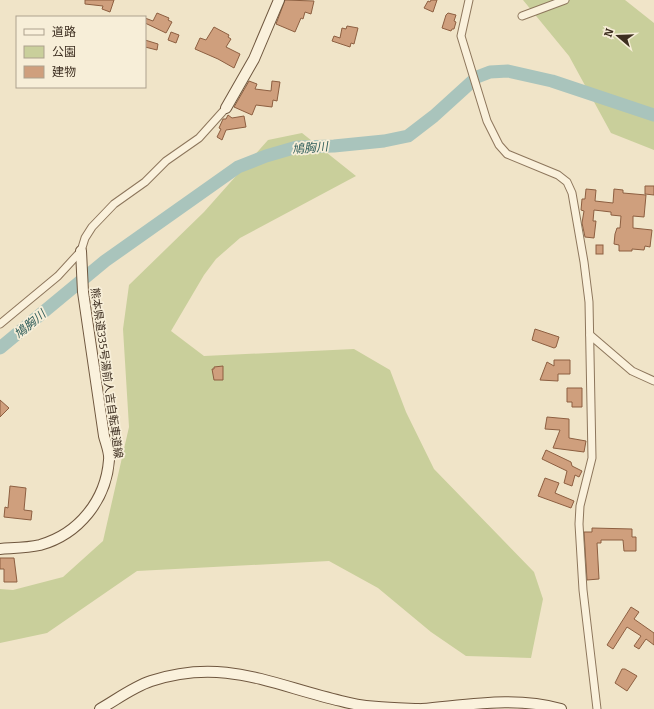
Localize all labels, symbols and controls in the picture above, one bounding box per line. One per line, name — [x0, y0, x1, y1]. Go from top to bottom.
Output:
legend — [16, 16, 146, 88]
north arrow — [598, 16, 638, 56]
text: 道路 — [52, 25, 76, 39]
text: N — [601, 26, 617, 39]
text: 公園 — [52, 45, 76, 59]
text: 建物 — [52, 65, 76, 79]
water label: 鳩胸川 — [291, 139, 331, 157]
street label: 熊本県道335号湯前人吉自転車道線 — [88, 287, 125, 459]
water label: 鳩胸川 — [12, 306, 50, 341]

